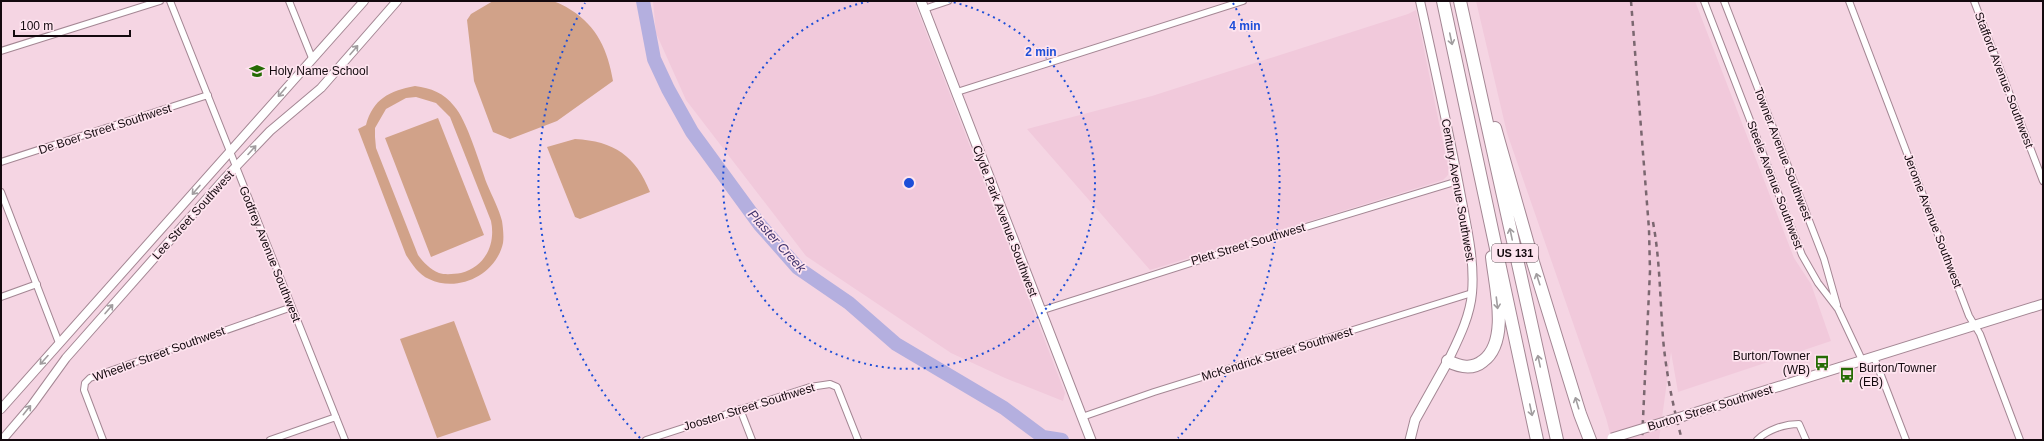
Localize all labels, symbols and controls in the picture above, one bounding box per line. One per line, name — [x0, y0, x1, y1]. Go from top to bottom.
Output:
street label: Stafford Avenue Southwest — [1972, 10, 2037, 151]
scale bar — [14, 12, 130, 38]
text: 100 m — [20, 19, 53, 33]
text: 4 min — [1229, 19, 1261, 33]
one-way arrow — [1448, 32, 1456, 45]
one-way arrow — [350, 45, 359, 55]
text: 2 min — [1025, 45, 1057, 59]
school or university icon: Holy Name School — [248, 62, 266, 80]
place label: Holy Name School — [269, 64, 368, 78]
street label: Towner Avenue Southwest — [1751, 86, 1815, 223]
one-way arrow — [277, 87, 286, 97]
street label: De Boer Street Southwest — [37, 101, 174, 157]
street label: Century Avenue Southwest — [1439, 118, 1478, 263]
street label: Steele Avenue Southwest — [1744, 119, 1806, 252]
street label: Clyde Park Avenue Southwest — [970, 143, 1041, 299]
one-way arrow — [247, 145, 257, 155]
street label: Jerome Avenue Southwest — [1901, 152, 1965, 291]
street label: Lee Street Southwest — [149, 167, 237, 262]
centre of rings — [902, 176, 916, 190]
one-way arrow — [191, 184, 200, 195]
street label: Godfrey Avenue Southwest — [236, 184, 304, 325]
water label: Plaster Creek — [745, 207, 810, 276]
street label: Plett Street Southwest — [1189, 220, 1307, 268]
one-way arrow — [1507, 228, 1515, 241]
road number: US 131 — [1492, 244, 1538, 262]
one-way arrow — [1534, 273, 1542, 285]
one-way arrow — [1493, 296, 1501, 309]
one-way arrow — [104, 305, 113, 315]
street label: Wheeler Street Southwest — [91, 323, 228, 384]
street label: McKendrick Street Southwest — [1200, 324, 1355, 384]
place label: Burton/Towner (WB) — [1733, 349, 1810, 377]
bus stop icon: Burton/Towner (WB) — [1813, 354, 1831, 372]
one-way arrow — [40, 355, 49, 366]
one-way arrow — [1535, 355, 1543, 368]
place label: Burton/Towner (EB) — [1859, 361, 1936, 389]
bus stop icon: Burton/Towner (EB) — [1838, 366, 1856, 384]
street label: Joosten Street Southwest — [682, 380, 817, 434]
street label: Burton Street Southwest — [1646, 382, 1775, 434]
one-way arrow — [1573, 397, 1580, 410]
one-way arrow — [1528, 404, 1536, 417]
one-way arrow — [23, 405, 32, 416]

